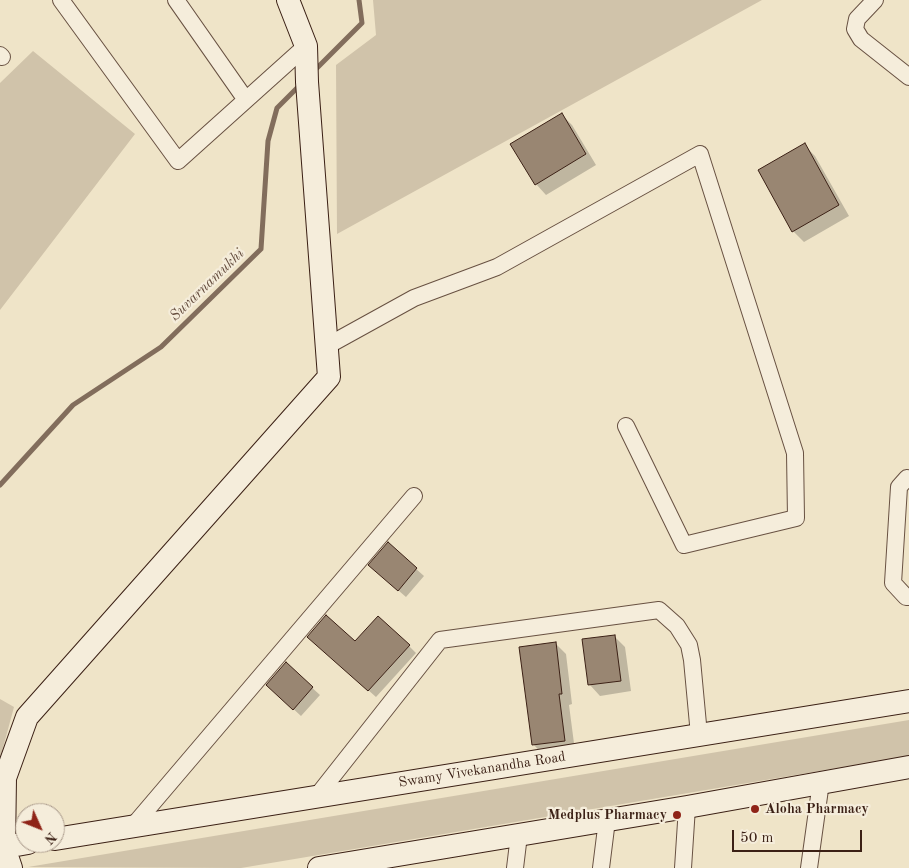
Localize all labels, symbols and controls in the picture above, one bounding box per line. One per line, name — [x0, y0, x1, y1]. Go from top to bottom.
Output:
water label: Suvarnamukhi — [166, 245, 248, 325]
street label: Swamy Vivekanandha Road — [397, 748, 567, 792]
place label: Aloha Pharmacy — [765, 801, 869, 817]
north arrow — [15, 803, 65, 853]
marker: Aloha Pharmacy — [749, 803, 761, 815]
place label: Medplus Pharmacy — [548, 807, 667, 823]
marker: Medplus Pharmacy — [671, 809, 683, 821]
scale bar — [734, 820, 864, 852]
text: N — [41, 829, 59, 846]
text: 50 m — [740, 831, 774, 846]

